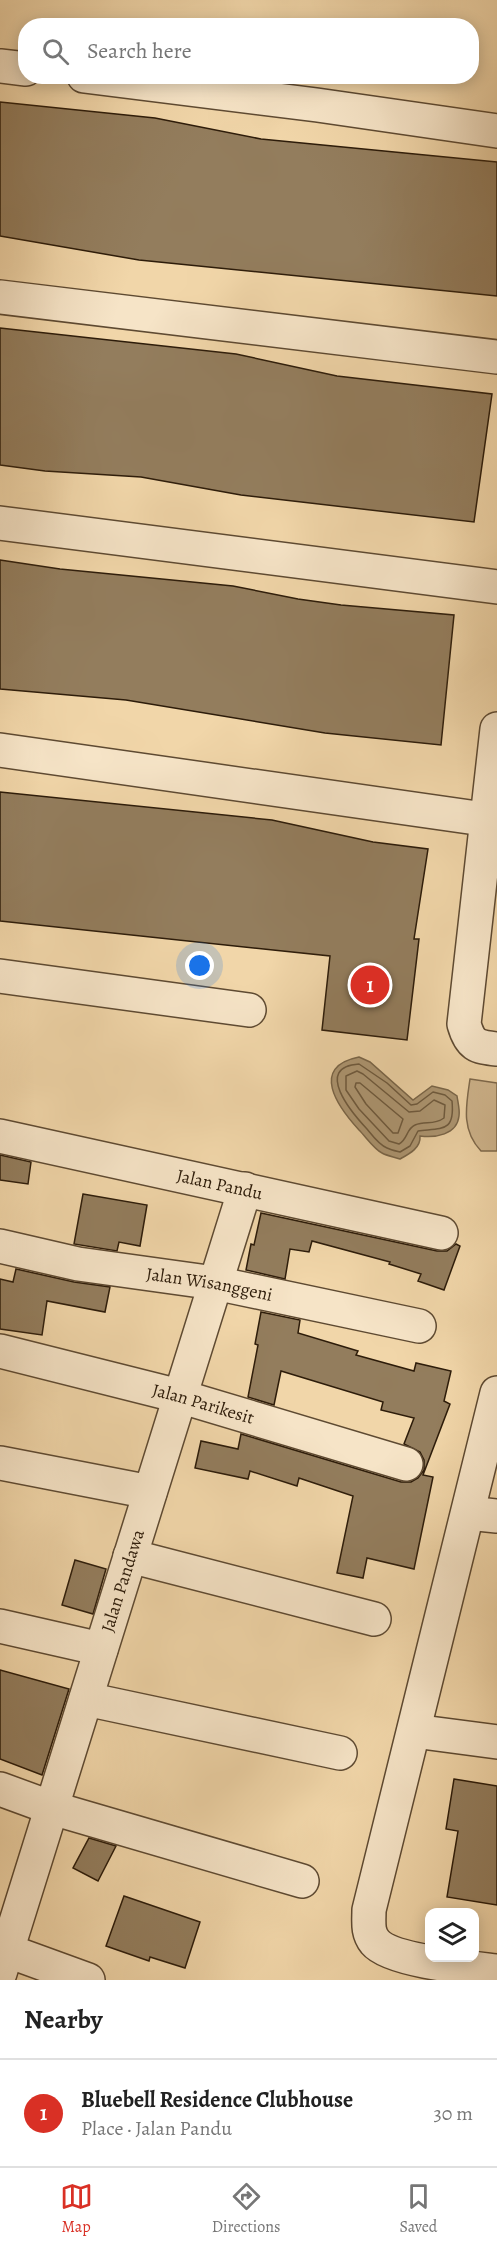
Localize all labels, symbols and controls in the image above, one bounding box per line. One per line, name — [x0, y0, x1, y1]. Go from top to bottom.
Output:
search box — [18, 18, 479, 84]
icon: search — [39, 35, 72, 68]
text: Search here — [87, 36, 192, 66]
your location — [185, 951, 214, 980]
pin: 1 — [350, 962, 389, 1008]
street label: Jalan Pandu — [175, 1163, 265, 1205]
street label: Jalan Wisanggeni — [145, 1262, 275, 1307]
street label: Jalan Parikesit — [150, 1378, 257, 1430]
street label: Jalan Pandawa — [95, 1526, 150, 1635]
map controls — [425, 1908, 479, 1962]
button: layers — [425, 1908, 479, 1962]
text: Nearby — [24, 2002, 103, 2037]
text: Bluebell Residence Clubhouse — [81, 2085, 353, 2115]
text: 1 — [40, 2100, 47, 2127]
text: 30 m — [433, 2100, 473, 2127]
text: Place · Jalan Pandu — [81, 2115, 232, 2142]
tab: Map — [60, 2180, 93, 2238]
tab: Directions — [212, 2180, 280, 2238]
tab: Saved — [399, 2180, 437, 2238]

